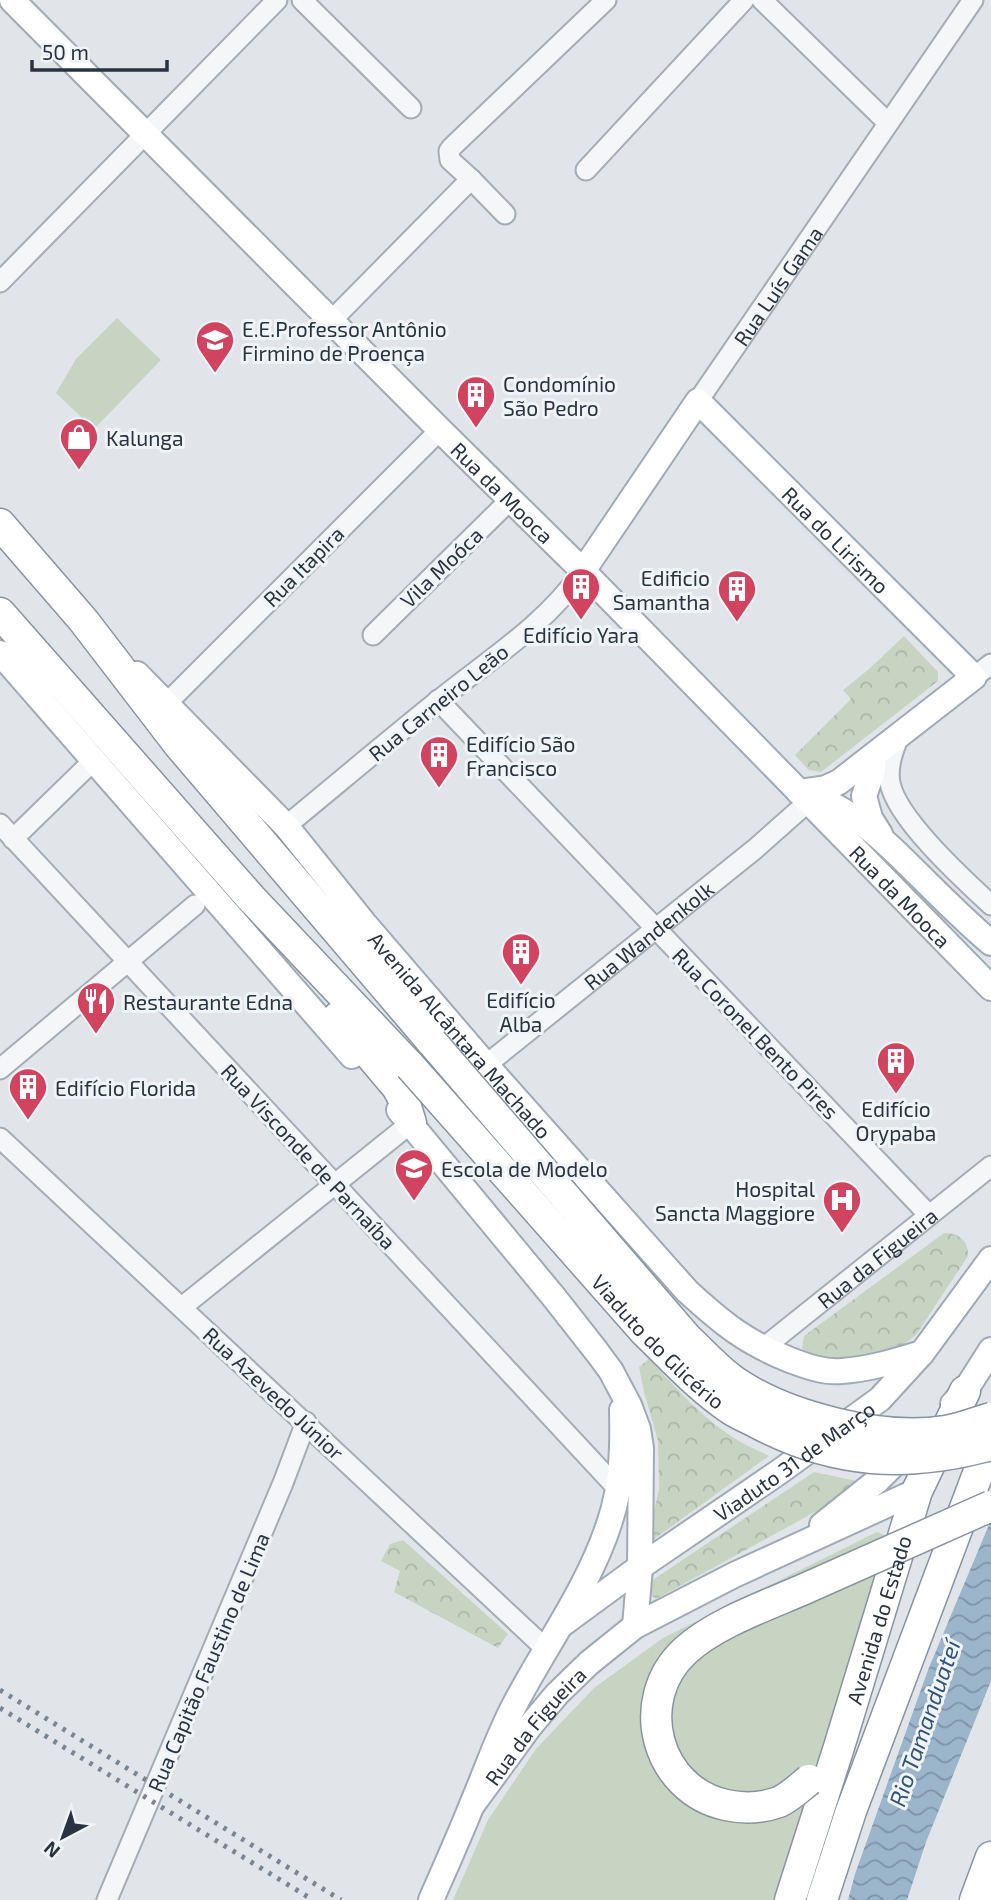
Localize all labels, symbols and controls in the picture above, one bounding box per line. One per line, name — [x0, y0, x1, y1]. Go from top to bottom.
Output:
scale bar — [32, 28, 166, 72]
text: 50 m — [42, 39, 89, 64]
street label: Rua Luís Gama — [727, 221, 827, 350]
place label: E.E.Professor Antônio Firmino de Proença — [242, 316, 447, 367]
school or university icon: E.E.Professor Antônio Firmino de Proença — [194, 319, 236, 374]
place label: Condomínio São Pedro — [503, 371, 616, 420]
building icon: Condomínio São Pedro — [455, 374, 497, 429]
shop icon: Kalunga — [58, 416, 100, 471]
place label: Kalunga — [106, 425, 184, 450]
street label: Rua da Mooca — [447, 436, 559, 548]
street label: Rua do Lirismo — [778, 481, 895, 598]
street label: Rua Itapira — [258, 521, 348, 611]
street label: Vila Moóca — [395, 522, 487, 612]
place label: Edificio Samantha — [613, 565, 710, 614]
building icon: Edifício Yara — [560, 566, 602, 621]
building icon: Edificio Samantha — [716, 568, 758, 623]
place label: Edifício Yara — [523, 622, 639, 647]
street label: Rua Carneiro Leão — [363, 638, 513, 766]
place label: Edifício São Francisco — [466, 731, 576, 780]
building icon: Edifício São Francisco — [418, 734, 460, 789]
street label: Rua da Mooca — [845, 839, 956, 952]
street label: Rua Wandenkolk — [578, 875, 718, 994]
street label: Avenida Alcântara Machado — [364, 926, 557, 1143]
building icon: Edifício Alba — [500, 931, 542, 986]
street label: Rua Coronel Bento Pires — [668, 942, 844, 1124]
restaurant icon: Restaurante Edna — [75, 980, 117, 1035]
place label: Edifício Alba — [486, 987, 556, 1036]
place label: Restaurante Edna — [123, 989, 293, 1014]
building icon: Edifício Orypaba — [875, 1040, 917, 1095]
street label: Rua Visconde de Parnaíba — [217, 1058, 401, 1254]
building icon: Edifício Florida — [7, 1066, 49, 1121]
place label: Edifício Florida — [55, 1075, 196, 1100]
place label: Edifício Orypaba — [856, 1096, 936, 1145]
school or university icon: Escola de Modelo — [393, 1147, 435, 1202]
place label: Escola de Modelo — [441, 1156, 608, 1181]
place label: Hospital Sancta Maggiore — [655, 1176, 816, 1225]
hospital icon: Hospital Sancta Maggiore — [821, 1179, 863, 1234]
street label: Rua da Figueira — [812, 1202, 942, 1313]
street label: Viaduto do Glicério — [587, 1269, 730, 1413]
street label: Rua Azevedo Júnior — [199, 1321, 350, 1465]
street label: Viaduto 31 de Março — [708, 1395, 879, 1526]
street label: Rua Capitão Faustino de Lima — [142, 1529, 274, 1795]
street label: Avenida do Estado — [840, 1532, 915, 1707]
water label: Rio Tamanduateí — [882, 1634, 966, 1810]
street label: Rua da Figueira — [479, 1661, 591, 1790]
north arrow — [28, 1802, 98, 1872]
text: N — [39, 1837, 64, 1863]

